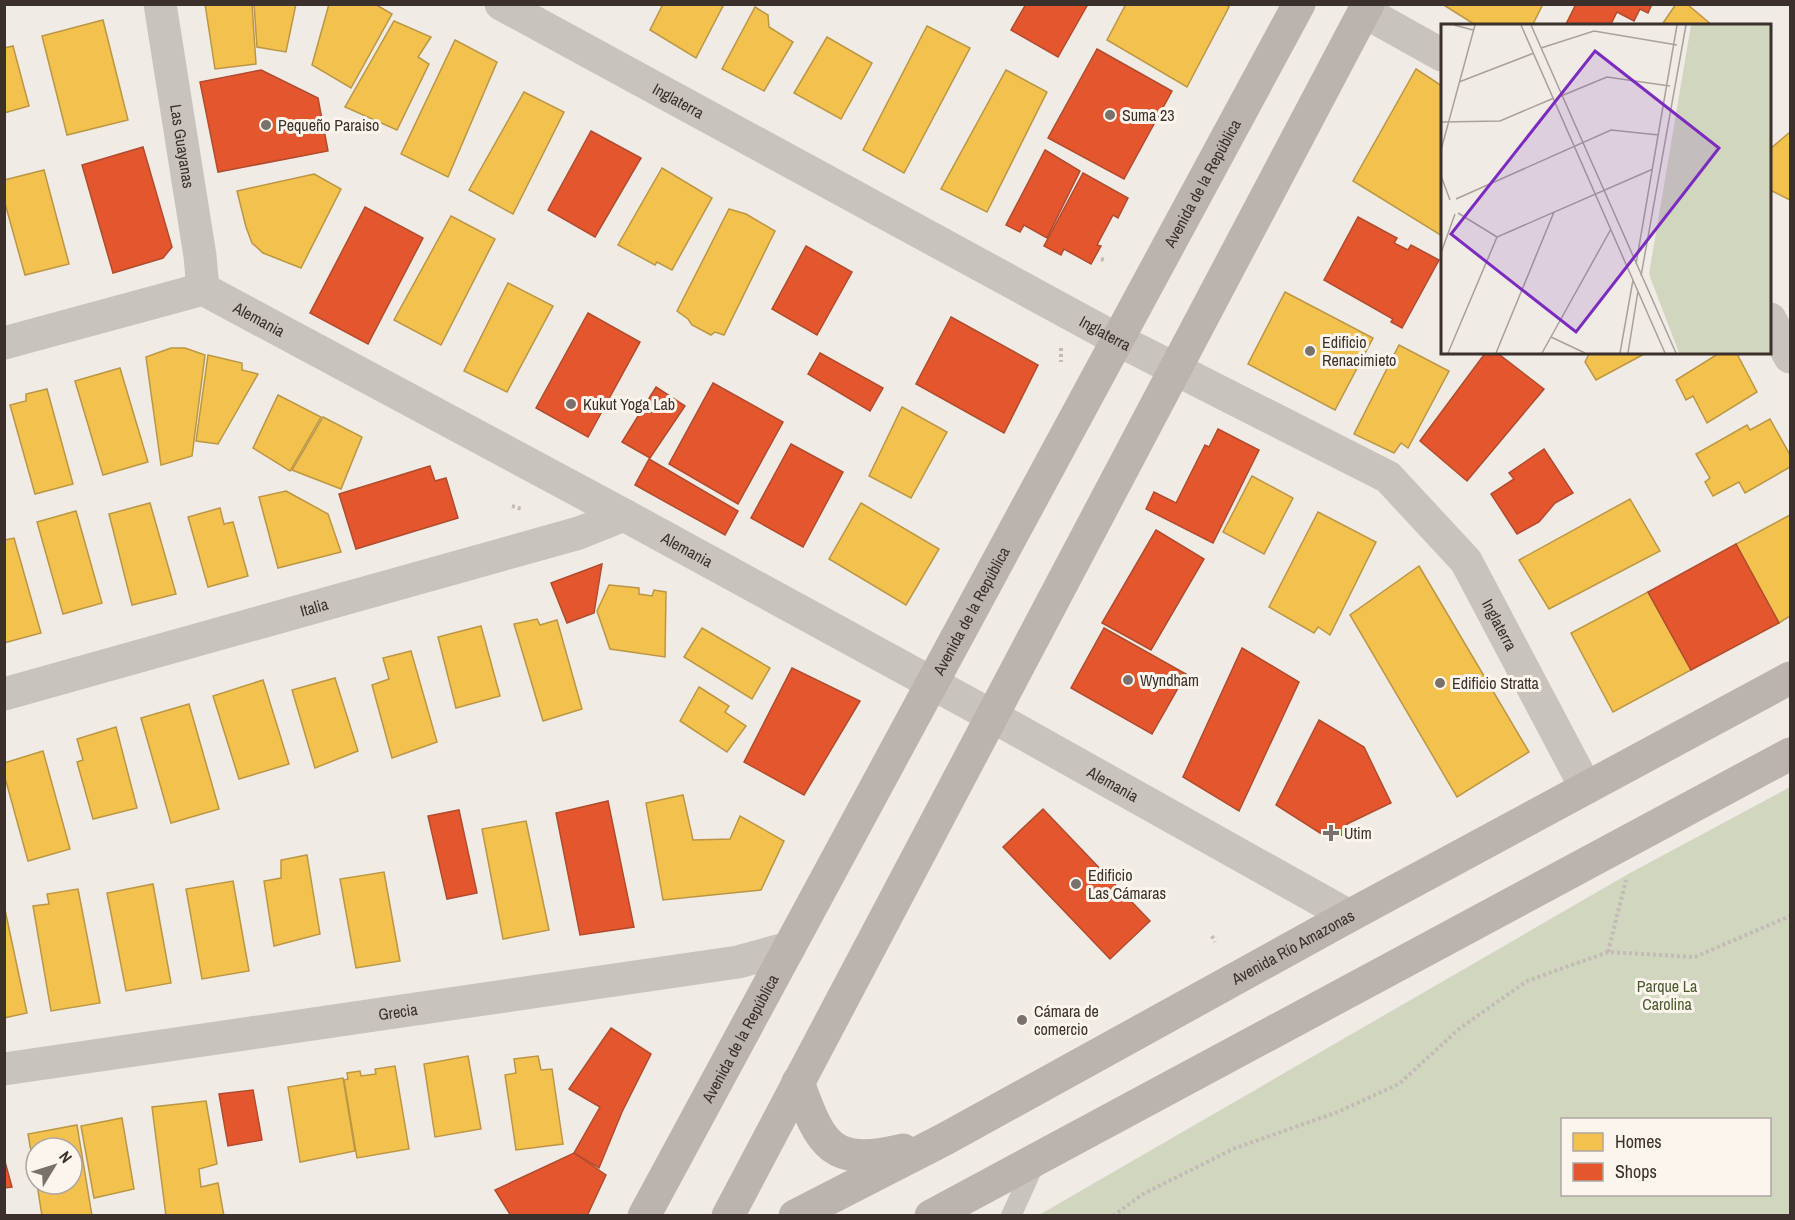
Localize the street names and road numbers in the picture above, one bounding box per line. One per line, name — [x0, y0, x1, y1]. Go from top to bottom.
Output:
street label: Inglaterra — [649, 78, 709, 124]
street label: Las Guayanas — [165, 103, 200, 190]
street label: Avenida de la República — [1158, 115, 1246, 252]
street label: Alemania — [229, 296, 289, 342]
street label: Inglaterra — [1076, 310, 1135, 356]
street label: Alemania — [657, 526, 717, 573]
street label: Avenida de la República — [927, 542, 1015, 680]
street label: Italia — [297, 593, 331, 622]
street label: Inglaterra — [1477, 595, 1523, 655]
street label: Alemania — [1083, 760, 1143, 807]
street label: Avenida Río Amazonas — [1227, 904, 1358, 990]
street label: Avenida de la República — [696, 970, 784, 1107]
street label: Grecia — [377, 998, 420, 1025]

